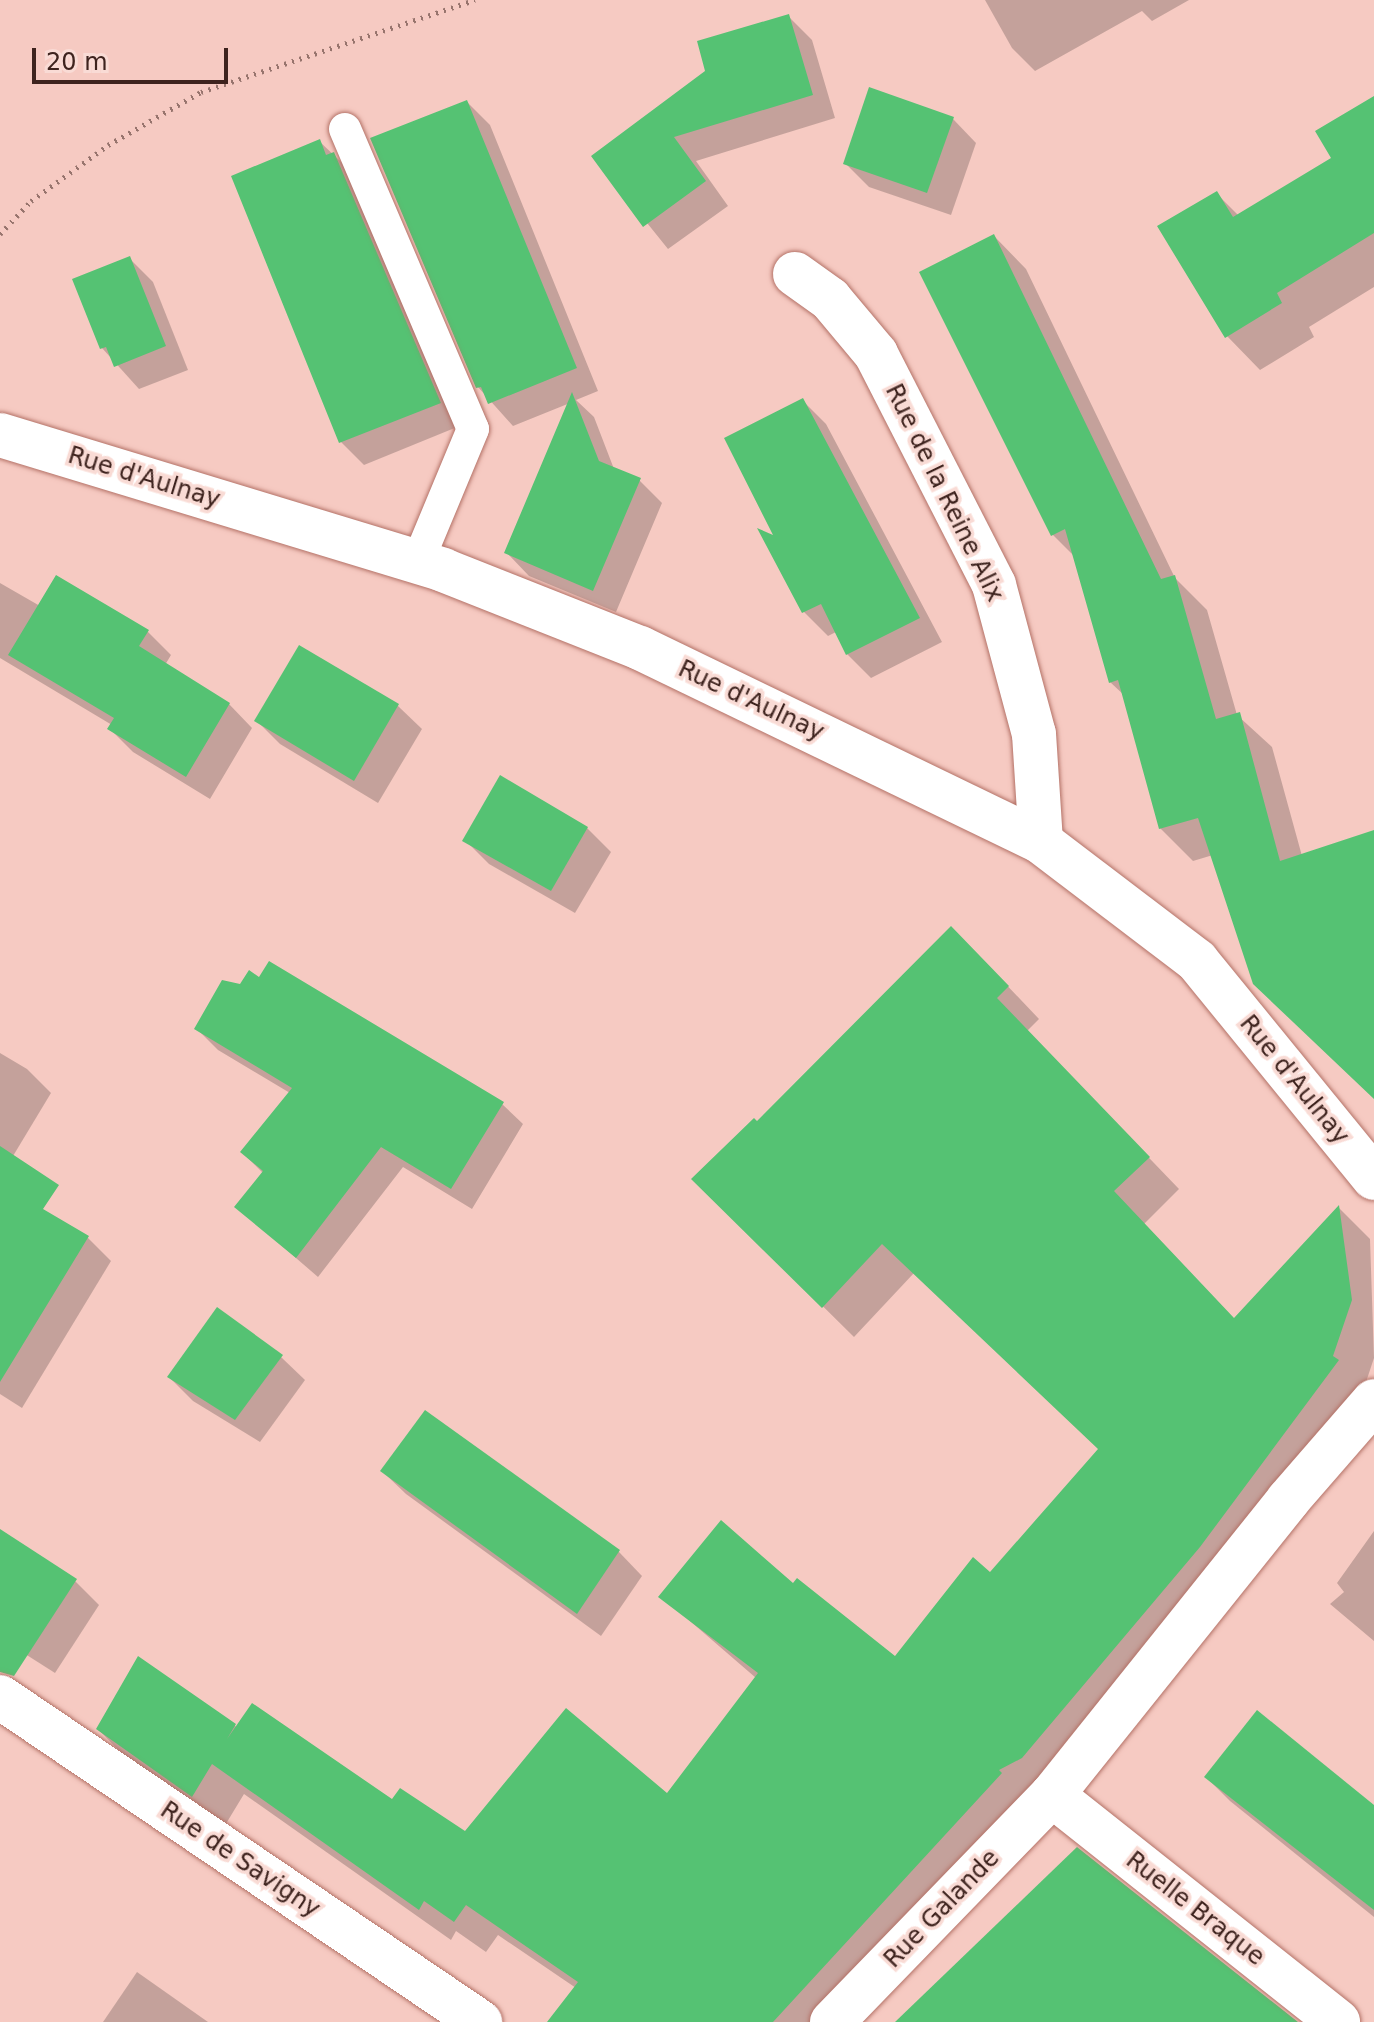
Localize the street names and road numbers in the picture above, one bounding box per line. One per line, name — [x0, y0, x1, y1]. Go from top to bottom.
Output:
street label: Rue de la Reine Alix — [879, 380, 1009, 606]
street label: Rue d'Aulnay — [65, 441, 223, 515]
street label: Rue d'Aulnay — [674, 655, 828, 747]
street label: Rue d'Aulnay — [1233, 1010, 1355, 1150]
street label: Rue de Savigny — [155, 1796, 325, 1924]
street label: Rue Galande — [878, 1844, 1006, 1974]
street label: Ruelle Braque — [1120, 1846, 1270, 1972]

